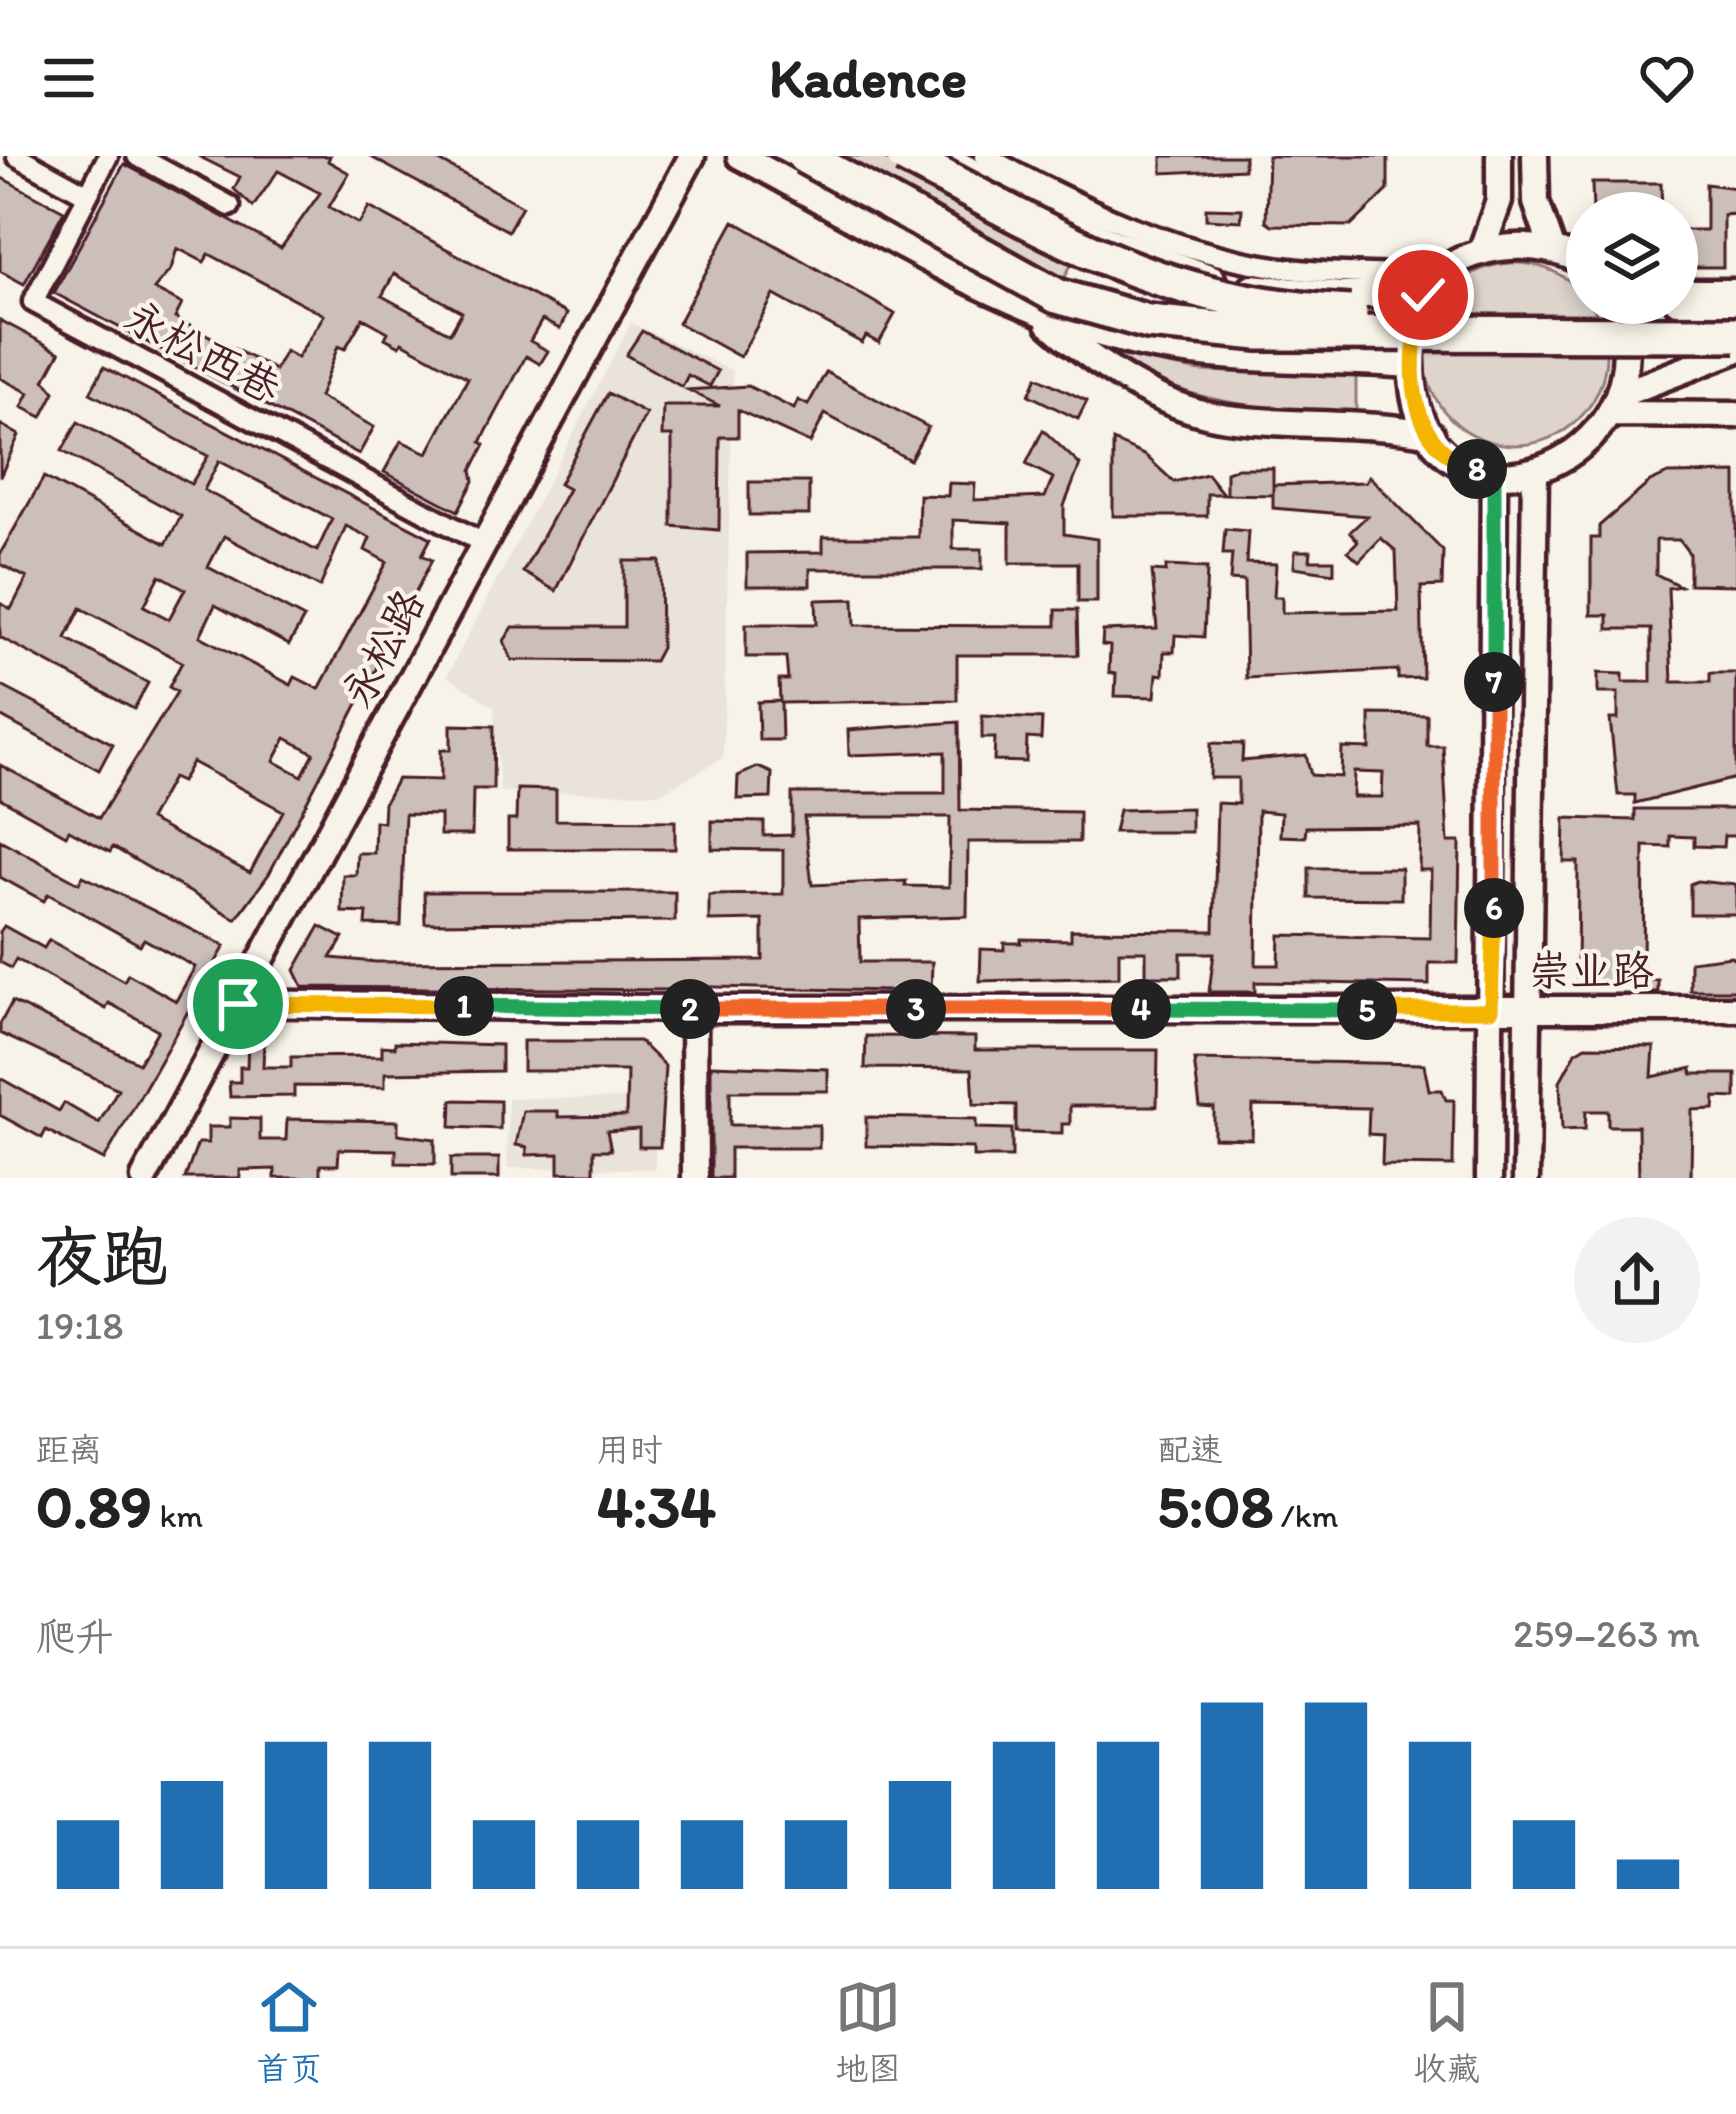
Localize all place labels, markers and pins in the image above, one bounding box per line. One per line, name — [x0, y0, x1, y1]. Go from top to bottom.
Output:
pin — [1372, 244, 1474, 346]
pin: 8 — [1447, 439, 1507, 499]
pin: 7 — [1464, 652, 1524, 712]
pin: 6 — [1464, 878, 1524, 938]
pin — [187, 953, 289, 1055]
pin: 1 — [434, 976, 494, 1036]
pin: 2 — [660, 979, 720, 1039]
pin: 3 — [886, 979, 946, 1039]
pin: 4 — [1111, 979, 1171, 1039]
pin: 5 — [1337, 980, 1397, 1040]

